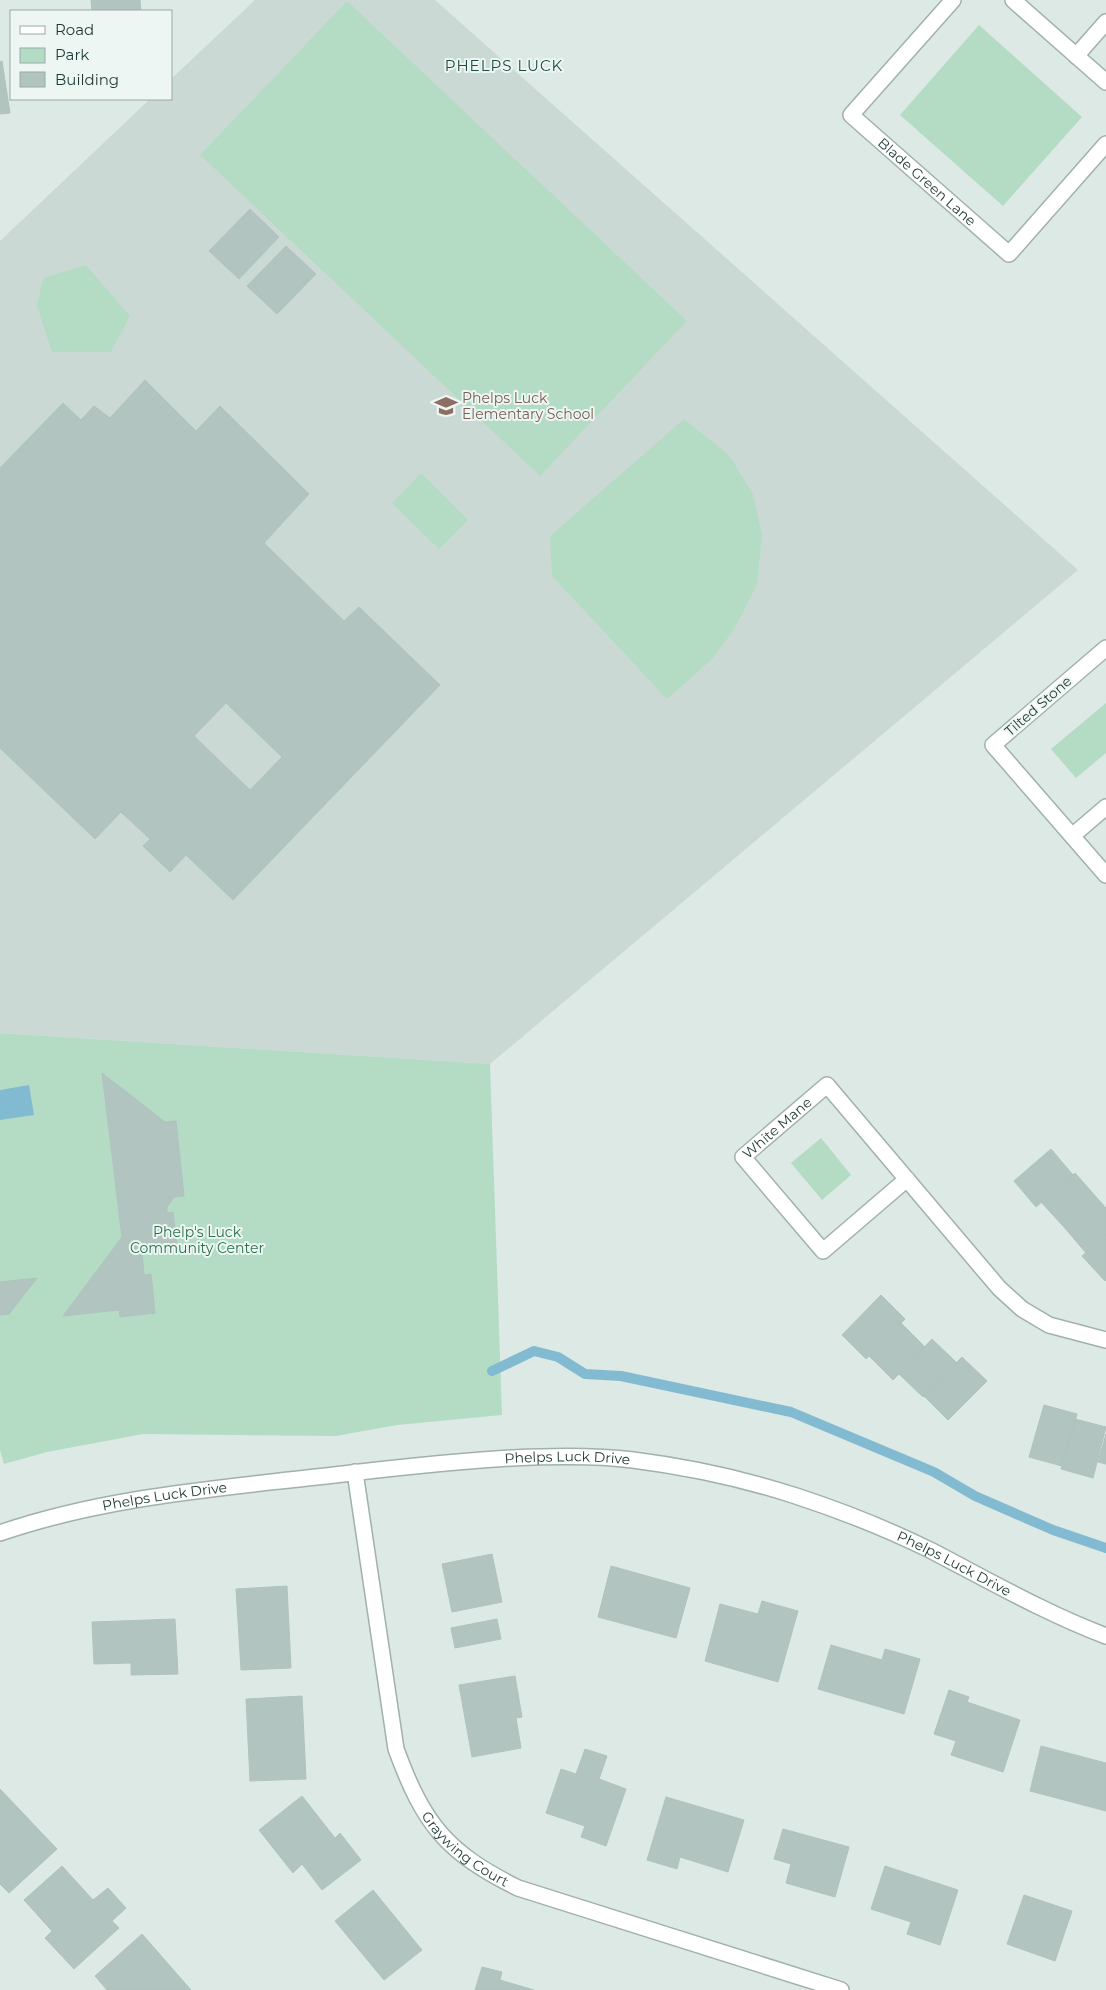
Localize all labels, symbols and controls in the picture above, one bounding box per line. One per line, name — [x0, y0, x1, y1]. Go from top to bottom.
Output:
legend — [10, 10, 172, 100]
text: Road — [55, 20, 94, 39]
text: Park — [55, 45, 89, 64]
district label: PHELPS LUCK — [445, 56, 563, 75]
text: Building — [55, 70, 119, 89]
street label: Blade Green Lane — [874, 134, 980, 230]
place label: Phelps Luck Elementary School — [462, 389, 594, 423]
school or university icon: Phelps Luck Elementary School — [433, 393, 459, 419]
street label: Tilted Stone — [1001, 672, 1075, 740]
street label: White Mane — [739, 1093, 815, 1162]
park label: Phelp's Luck Community Center — [130, 1223, 264, 1257]
street label: Phelps Luck Drive — [504, 1447, 631, 1469]
street label: Phelps Luck Drive — [101, 1478, 228, 1515]
street label: Phelps Luck Drive — [894, 1527, 1014, 1600]
street label: Graywing Court — [418, 1808, 512, 1891]

